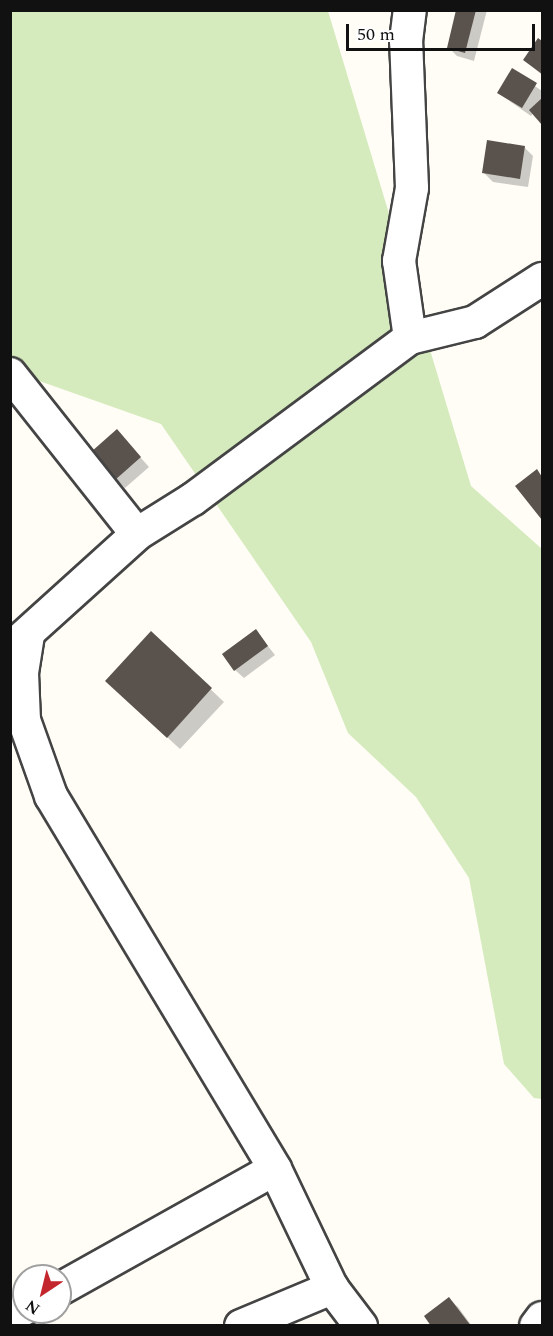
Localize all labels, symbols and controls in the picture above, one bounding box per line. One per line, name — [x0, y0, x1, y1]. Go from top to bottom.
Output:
scale bar — [349, 12, 538, 50]
text: 50 m — [357, 21, 395, 48]
north arrow — [12, 1264, 72, 1324]
text: N — [21, 1294, 45, 1321]

